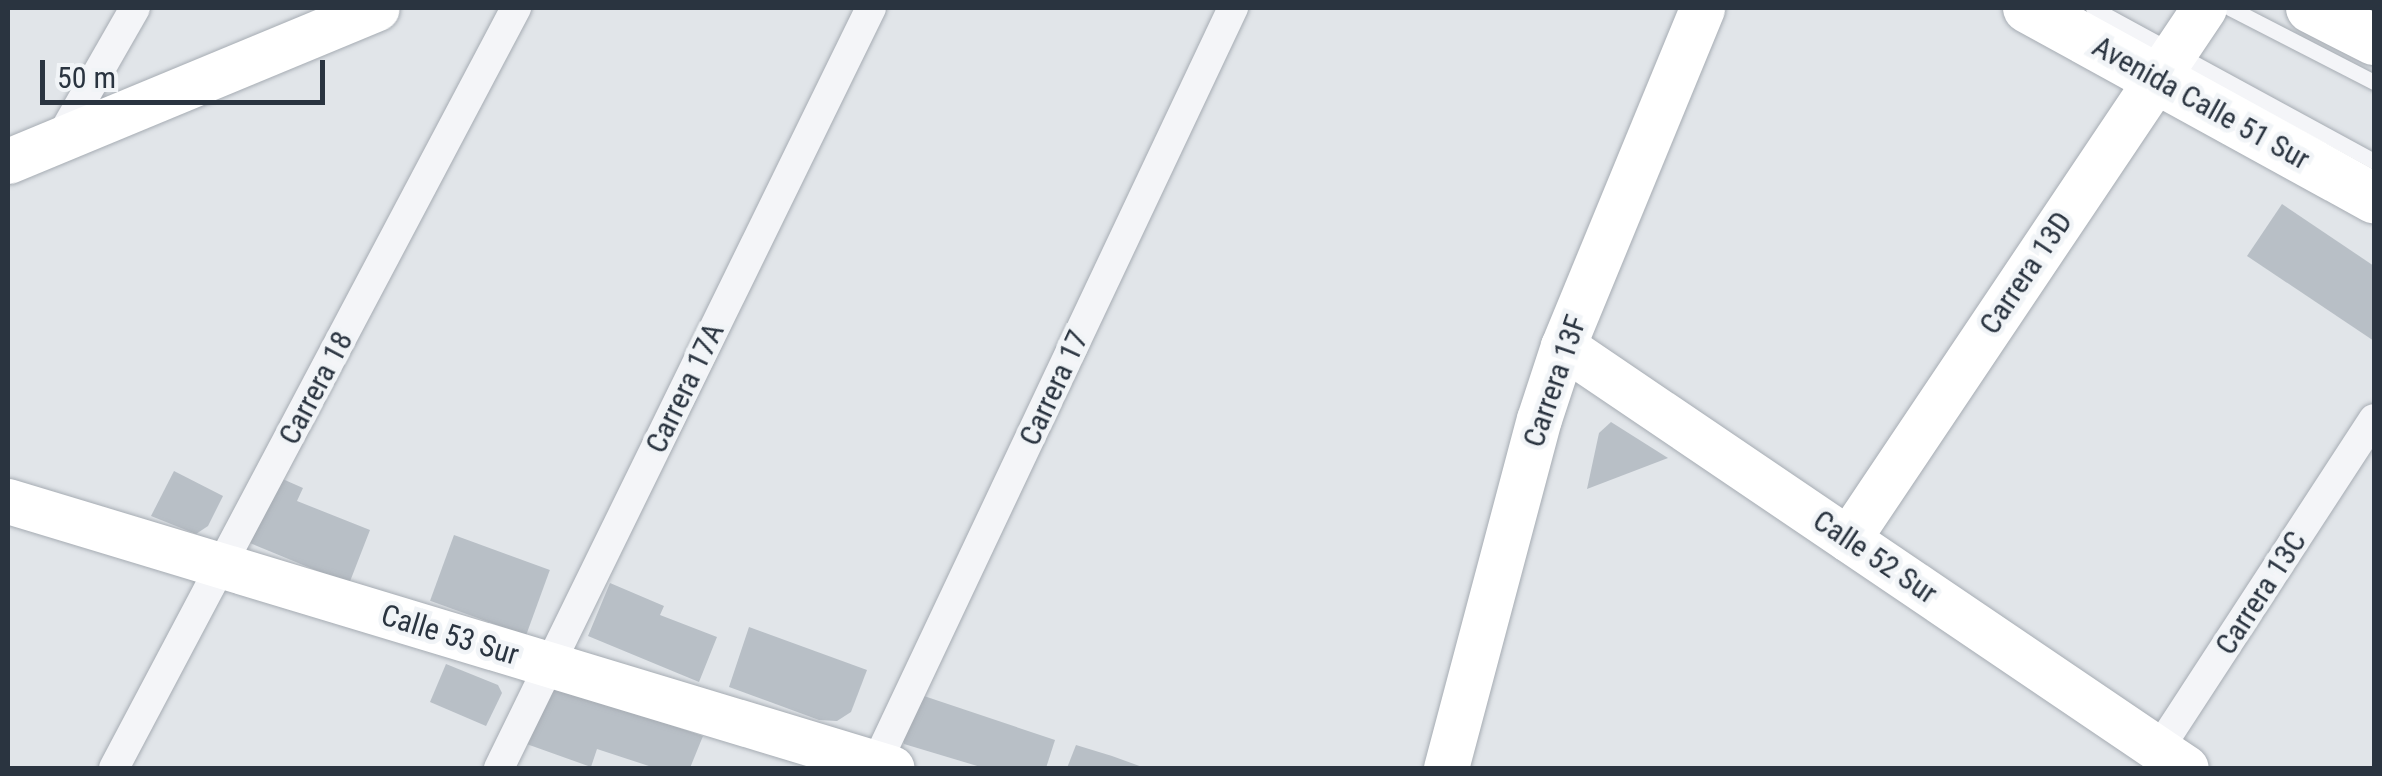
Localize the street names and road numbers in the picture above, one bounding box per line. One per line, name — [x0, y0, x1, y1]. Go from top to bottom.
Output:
street label: Avenida Calle 51 Sur — [2086, 28, 2316, 178]
street label: Carrera 13D — [1972, 205, 2080, 341]
street label: Carrera 13F — [1516, 310, 1594, 452]
street label: Carrera 17A — [638, 317, 732, 459]
street label: Carrera 18 — [271, 325, 361, 451]
street label: Carrera 17 — [1012, 325, 1096, 451]
street label: Calle 52 Sur — [1806, 502, 1944, 612]
street label: Carrera 13C — [2208, 525, 2314, 661]
street label: Calle 53 Sur — [377, 597, 523, 673]

